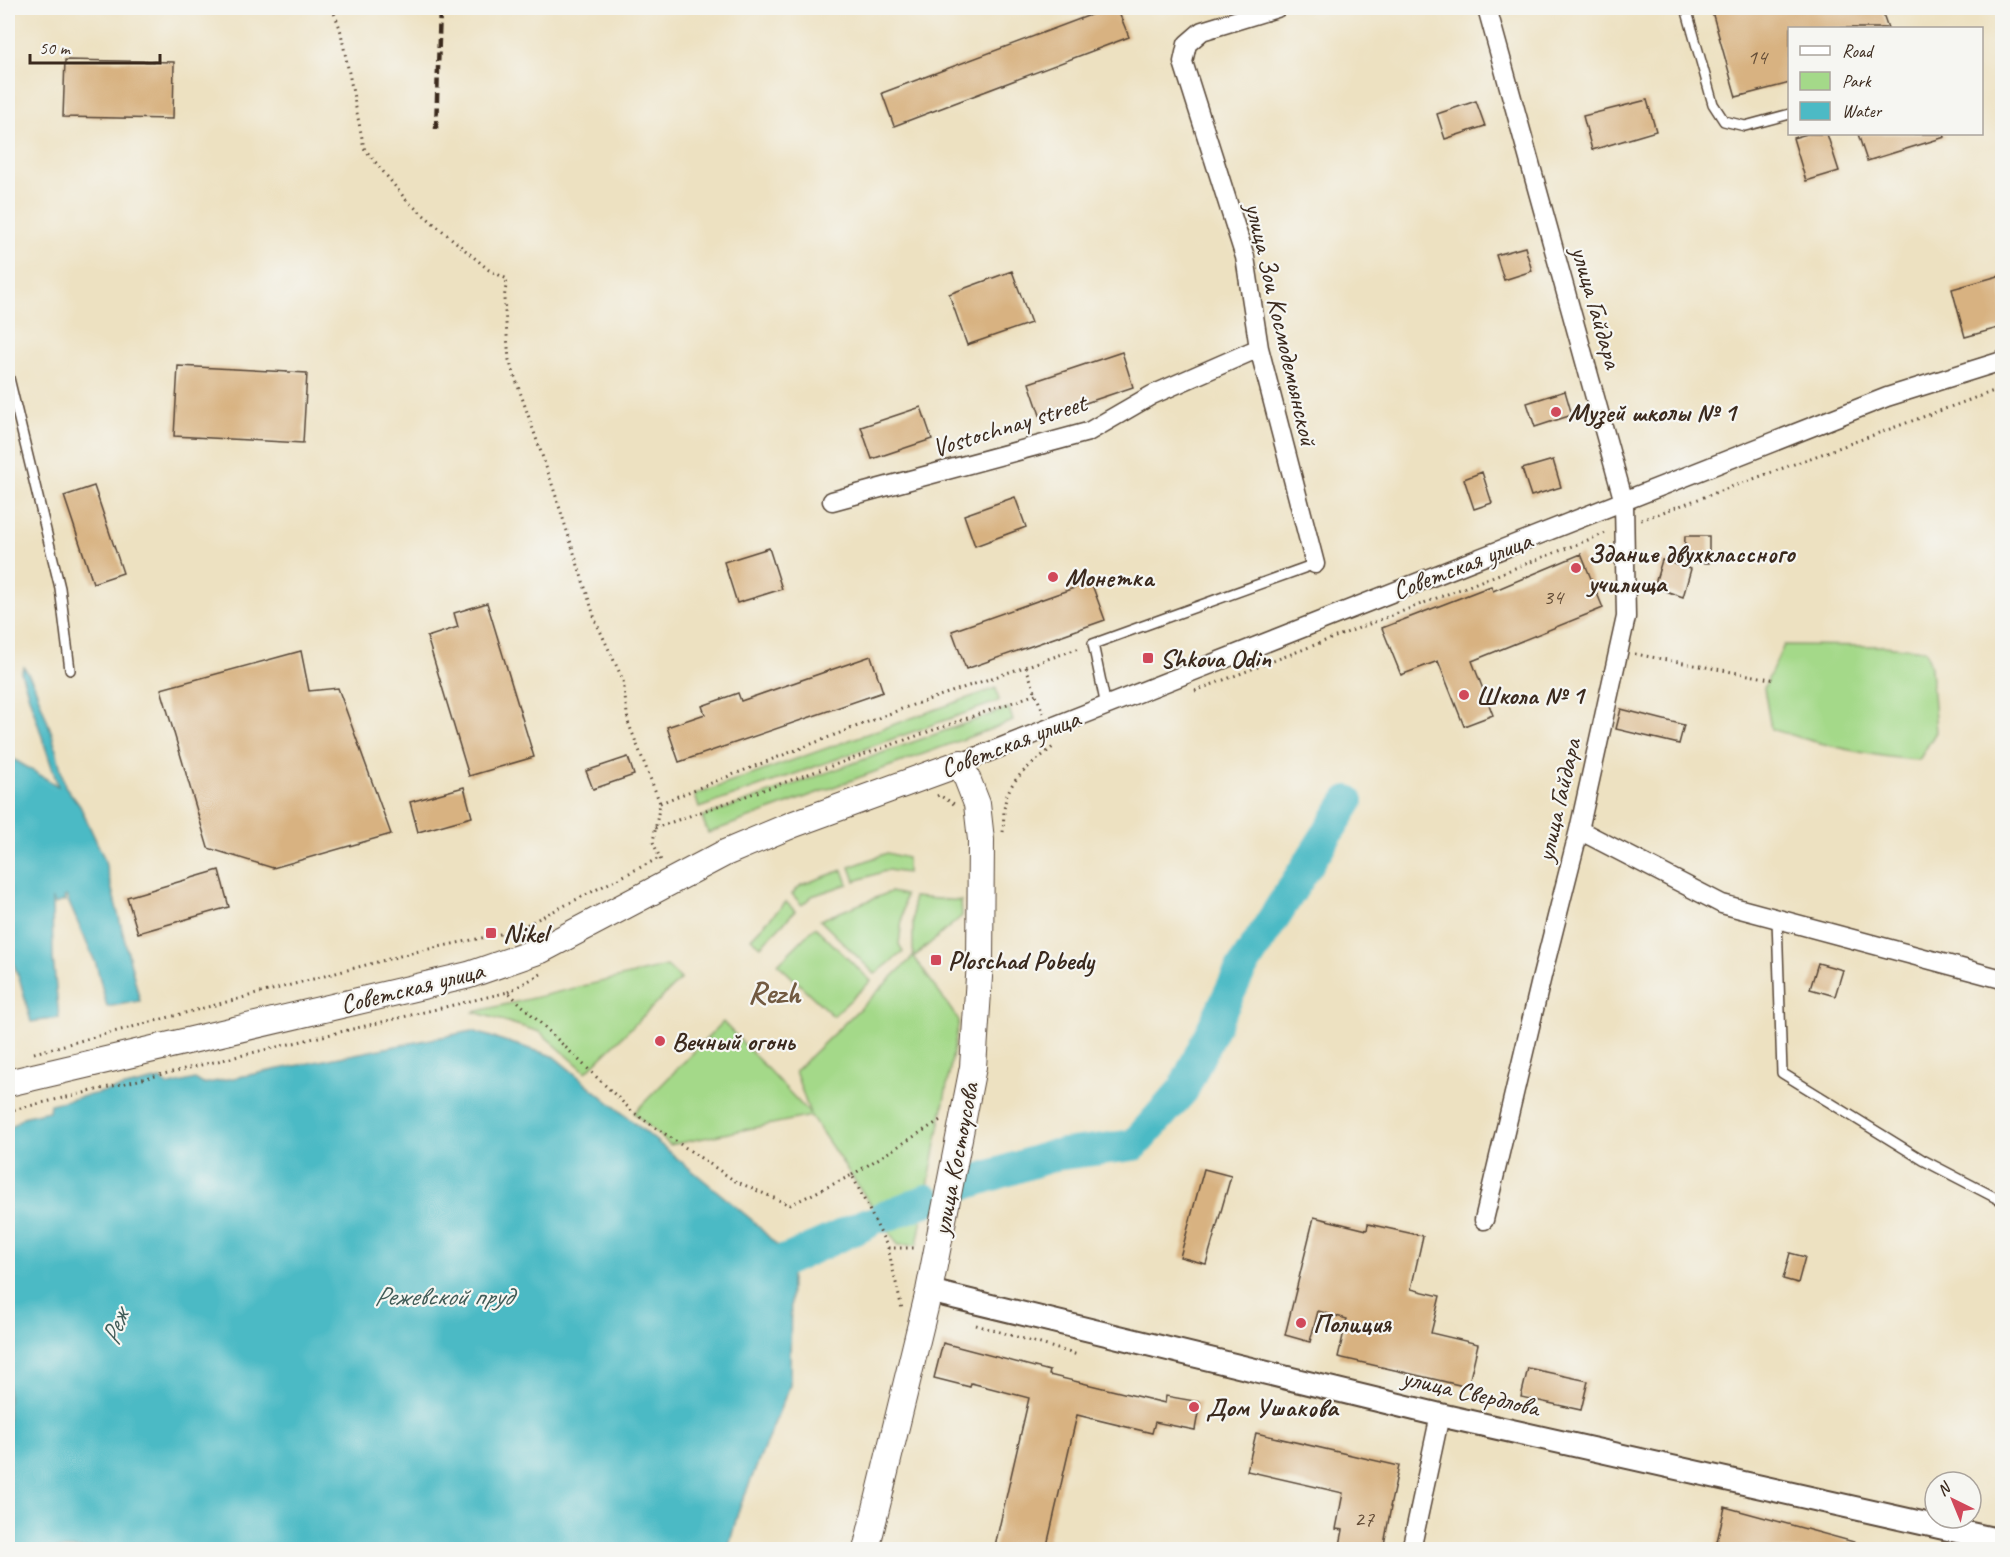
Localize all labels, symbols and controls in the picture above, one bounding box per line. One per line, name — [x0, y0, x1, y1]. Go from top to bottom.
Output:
scale bar — [30, 27, 160, 65]
legend — [1788, 27, 1983, 135]
text: 50 m — [39, 37, 72, 59]
text: Road — [1842, 40, 1875, 62]
house number: 14 — [1747, 43, 1769, 71]
text: Park — [1842, 70, 1872, 92]
text: Water — [1842, 100, 1883, 122]
street label: улица Зои Космодемьянской — [1237, 197, 1326, 451]
street label: улица Гайдара — [1563, 240, 1630, 373]
street label: Vostochnay street — [928, 386, 1092, 465]
place label: Музей школы № 1 — [1568, 396, 1739, 429]
marker: Музей школы № 1 — [1549, 405, 1563, 419]
street label: Советская улица — [1388, 523, 1538, 607]
place label: Здание двухклассного училища — [1586, 537, 1796, 600]
place label: Монетка — [1065, 561, 1156, 594]
marker: Здание двухклассного училища — [1569, 561, 1583, 575]
marker: Монетка — [1046, 570, 1060, 584]
house number: 34 — [1543, 583, 1565, 611]
place label: Shkova Odin — [1160, 642, 1272, 675]
marker: Shkova Odin — [1141, 651, 1155, 665]
place label: Школа № 1 — [1476, 679, 1587, 712]
marker: Школа № 1 — [1457, 688, 1471, 702]
street label: Советская улица — [936, 701, 1086, 785]
street label: улица Гайдара — [1528, 734, 1589, 867]
place label: Nikel — [503, 917, 552, 950]
marker: Nikel — [484, 926, 498, 940]
place label: Ploschad Pobedy — [948, 944, 1096, 977]
street label: Советская улица — [337, 953, 489, 1021]
marker: Ploschad Pobedy — [929, 953, 943, 967]
district label: Rezh — [748, 972, 802, 1013]
place label: Вечный огонь — [672, 1025, 797, 1058]
marker: Вечный огонь — [653, 1034, 667, 1048]
street label: улица Костоусова — [924, 1078, 987, 1240]
water label: Режевской пруд — [374, 1279, 518, 1313]
water label: Реж — [93, 1301, 138, 1349]
place label: Полиция — [1313, 1307, 1392, 1340]
marker: Полиция — [1294, 1316, 1308, 1330]
street label: улица Свердлова — [1397, 1360, 1545, 1425]
place label: Дом Ушакова — [1206, 1391, 1340, 1424]
marker: Дом Ушакова — [1187, 1400, 1201, 1414]
north arrow — [1923, 1470, 1983, 1530]
text: N — [1933, 1477, 1956, 1500]
house number: 27 — [1354, 1505, 1375, 1533]

